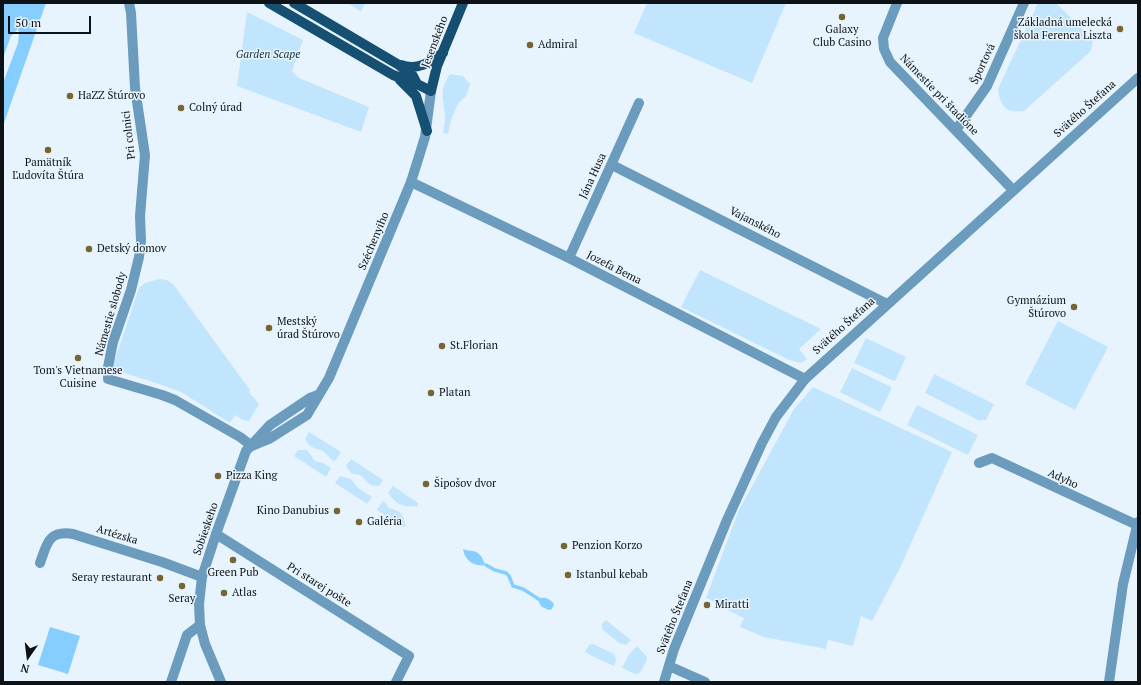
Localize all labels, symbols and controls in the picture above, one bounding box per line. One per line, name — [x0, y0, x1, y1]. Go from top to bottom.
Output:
scale bar — [10, 8, 93, 34]
marker: Galaxy Club Casino — [837, 12, 847, 22]
street label: Jesenského — [419, 14, 451, 70]
text: 50 m — [15, 15, 41, 30]
place label: Základná umelecká škola Ferenca Liszta — [1014, 16, 1112, 42]
place label: Galaxy Club Casino — [813, 23, 871, 49]
marker: Základná umelecká škola Ferenca Liszta — [1115, 24, 1125, 34]
place label: Admiral — [538, 38, 578, 52]
marker: Admiral — [525, 40, 535, 50]
street label: Športová — [968, 41, 998, 87]
park label: Garden Scape — [236, 48, 300, 62]
street label: Námestie pri štadióne — [897, 52, 981, 138]
street label: Svätého Štefana — [1051, 78, 1119, 140]
place label: HaZZ Štúrovo — [78, 89, 145, 103]
marker: HaZZ Štúrovo — [65, 91, 75, 101]
place label: Colný úrad — [189, 101, 242, 115]
marker: Colný úrad — [176, 103, 186, 113]
street label: Pri colnici — [119, 110, 139, 160]
marker: Pamätník Ľudovíta Štúra — [43, 145, 53, 155]
street label: Jána Husa — [577, 151, 609, 201]
place label: Pamätník Ľudovíta Štúra — [12, 156, 84, 182]
street label: Vajanského — [727, 204, 783, 242]
street label: Széchenyiho — [356, 210, 392, 272]
place label: Detský domov — [97, 242, 166, 256]
marker: Detský domov — [84, 244, 94, 254]
street label: Jozefa Bema — [584, 249, 644, 287]
street label: Námestie slobody — [93, 270, 129, 358]
place label: Gymnázium Štúrovo — [1007, 294, 1066, 320]
street label: Svätého Štefana — [810, 295, 878, 357]
marker: Gymnázium Štúrovo — [1069, 302, 1079, 312]
place label: Mestský úrad Štúrovo — [277, 315, 340, 341]
marker: Mestský úrad Štúrovo — [264, 323, 274, 333]
place label: St.Florian — [450, 339, 498, 353]
marker: St.Florian — [437, 341, 447, 351]
marker: Tom's Vietnamese Cuisine — [73, 353, 83, 363]
place label: Tom's Vietnamese Cuisine — [33, 364, 123, 390]
place label: Platan — [439, 386, 471, 400]
marker: Platan — [426, 388, 436, 398]
street label: Adyho — [1046, 466, 1080, 492]
place label: Pizza King — [226, 469, 277, 483]
marker: Pizza King — [213, 471, 223, 481]
place label: Šipošov dvor — [434, 477, 496, 491]
marker: Šipošov dvor — [421, 479, 431, 489]
street label: Sobieskeho — [191, 501, 221, 557]
place label: Kino Danubius — [257, 504, 329, 518]
marker: Kino Danubius — [332, 506, 342, 516]
place label: Galéria — [367, 515, 402, 529]
marker: Galéria — [354, 517, 364, 527]
street label: Artézska — [95, 522, 139, 548]
place label: Penzion Korzo — [572, 539, 642, 553]
marker: Penzion Korzo — [559, 541, 569, 551]
marker: Green Pub — [228, 555, 238, 565]
street label: Pri starej pošte — [284, 560, 354, 610]
place label: Green Pub — [208, 566, 258, 580]
place label: Istanbul kebab — [576, 568, 648, 582]
marker: Istanbul kebab — [563, 570, 573, 580]
place label: Seray restaurant — [72, 571, 152, 585]
marker: Seray restaurant — [155, 573, 165, 583]
street label: Svätého Štefana — [654, 578, 696, 656]
marker: Seray — [177, 581, 187, 591]
place label: Atlas — [232, 586, 257, 600]
marker: Atlas — [219, 588, 229, 598]
place label: Seray — [169, 592, 195, 606]
place label: Miratti — [715, 598, 749, 612]
marker: Miratti — [702, 600, 712, 610]
north arrow — [8, 637, 48, 677]
text: N — [19, 661, 31, 676]

